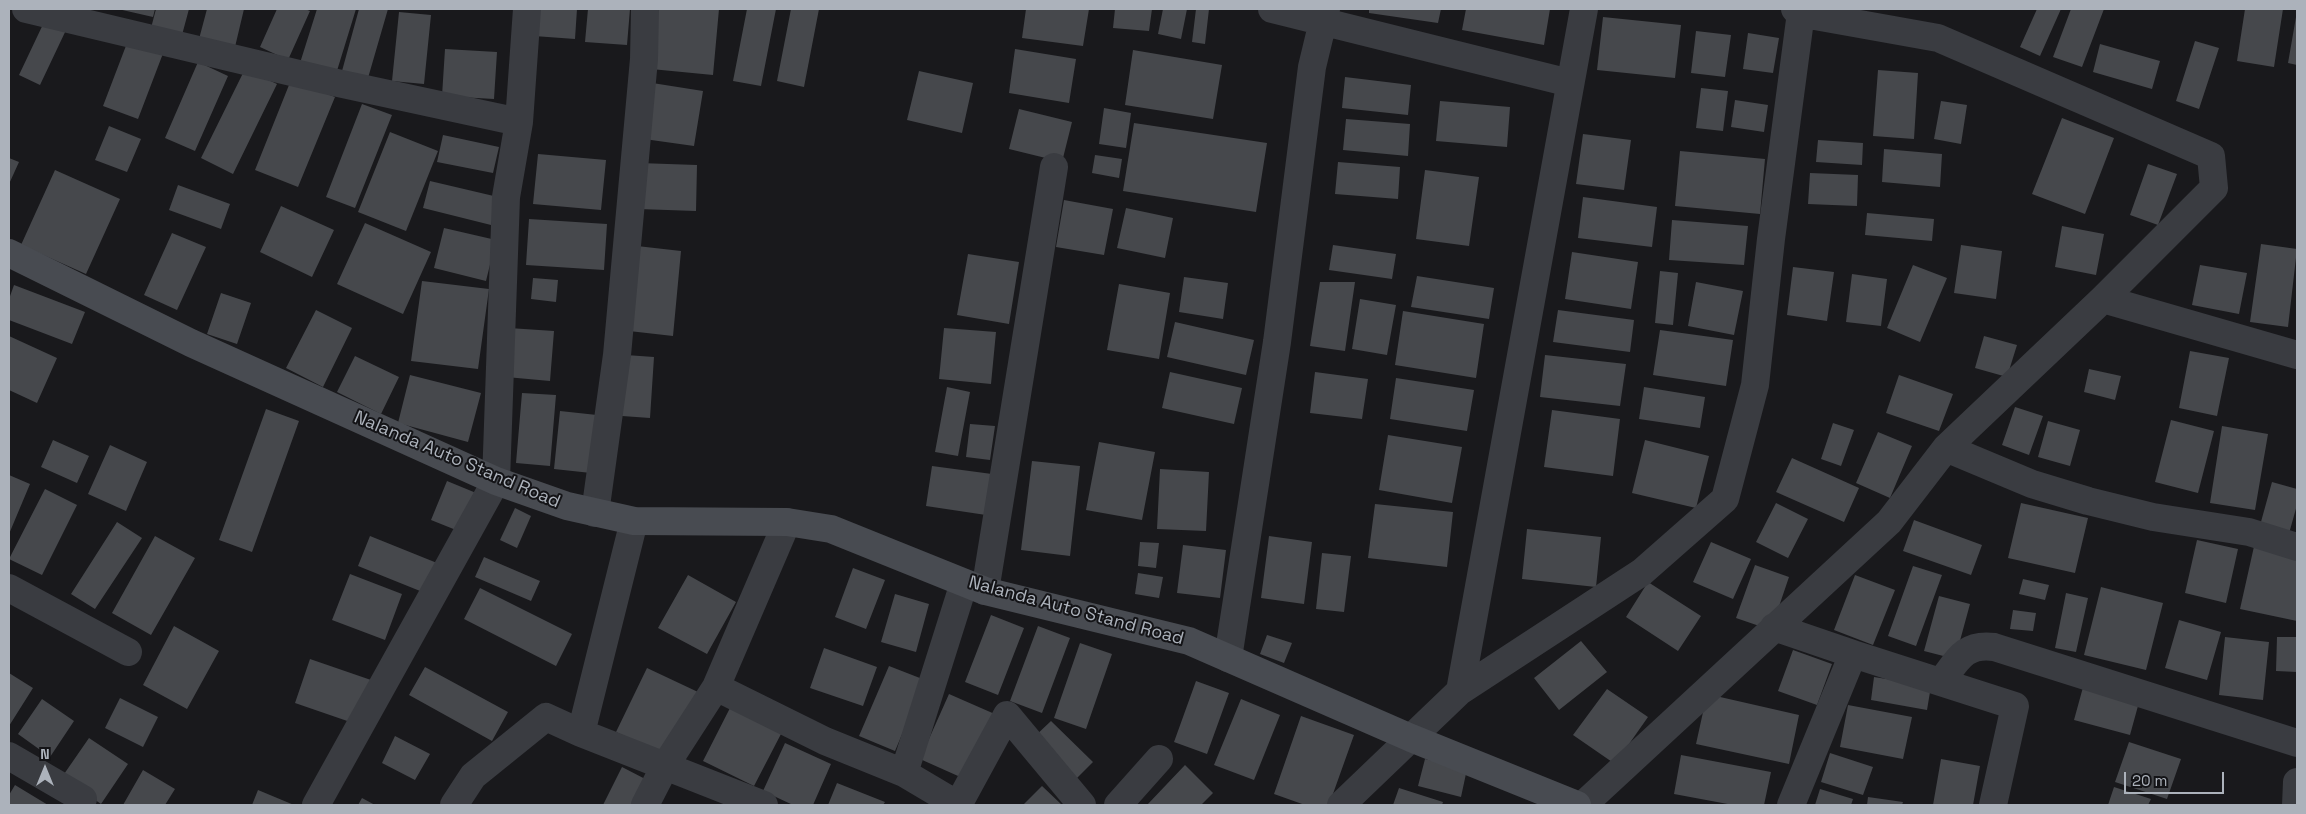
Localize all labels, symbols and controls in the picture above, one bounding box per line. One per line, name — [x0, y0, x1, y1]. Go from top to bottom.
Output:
street label: Nalanda Auto Stand Road — [351, 407, 563, 513]
street label: Nalanda Auto Stand Road — [966, 572, 1186, 650]
north arrow — [20, 744, 70, 794]
text: N — [40, 745, 50, 763]
scale bar — [2126, 762, 2226, 794]
text: 20 m — [2132, 771, 2167, 790]

